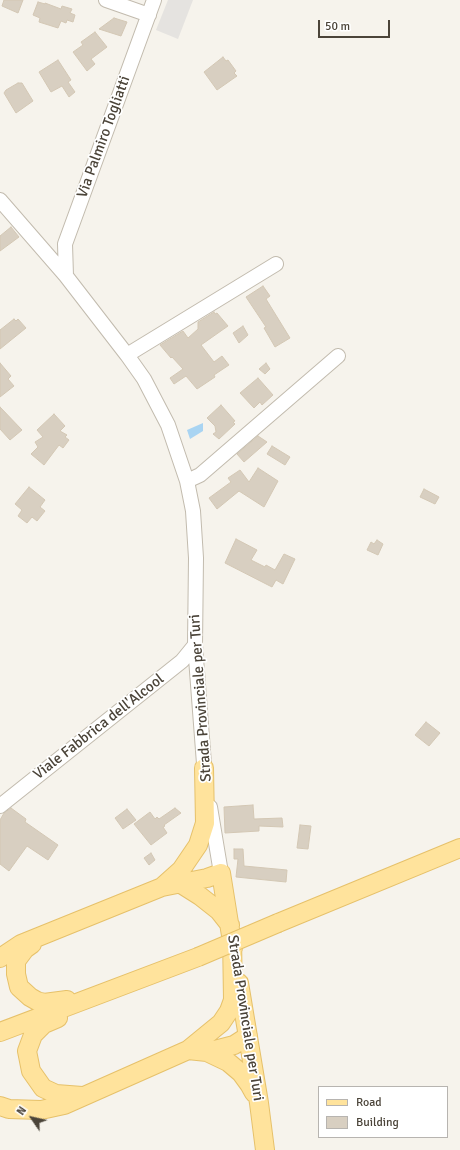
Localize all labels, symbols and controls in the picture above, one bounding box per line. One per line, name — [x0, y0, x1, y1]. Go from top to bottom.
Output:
scale bar — [320, 12, 392, 38]
text: 50 m — [325, 19, 350, 34]
street label: Via Palmiro Togliatti — [74, 74, 134, 200]
street label: Strada Provinciale per Turi — [186, 614, 216, 782]
street label: Viale Fabbrica dell'Alcool — [30, 670, 168, 784]
street label: Strada Provinciale per Turi — [223, 934, 267, 1102]
legend — [318, 1086, 448, 1138]
text: Road — [356, 1095, 382, 1110]
north arrow — [12, 1098, 52, 1138]
text: N — [14, 1104, 29, 1118]
text: Building — [356, 1115, 399, 1130]

